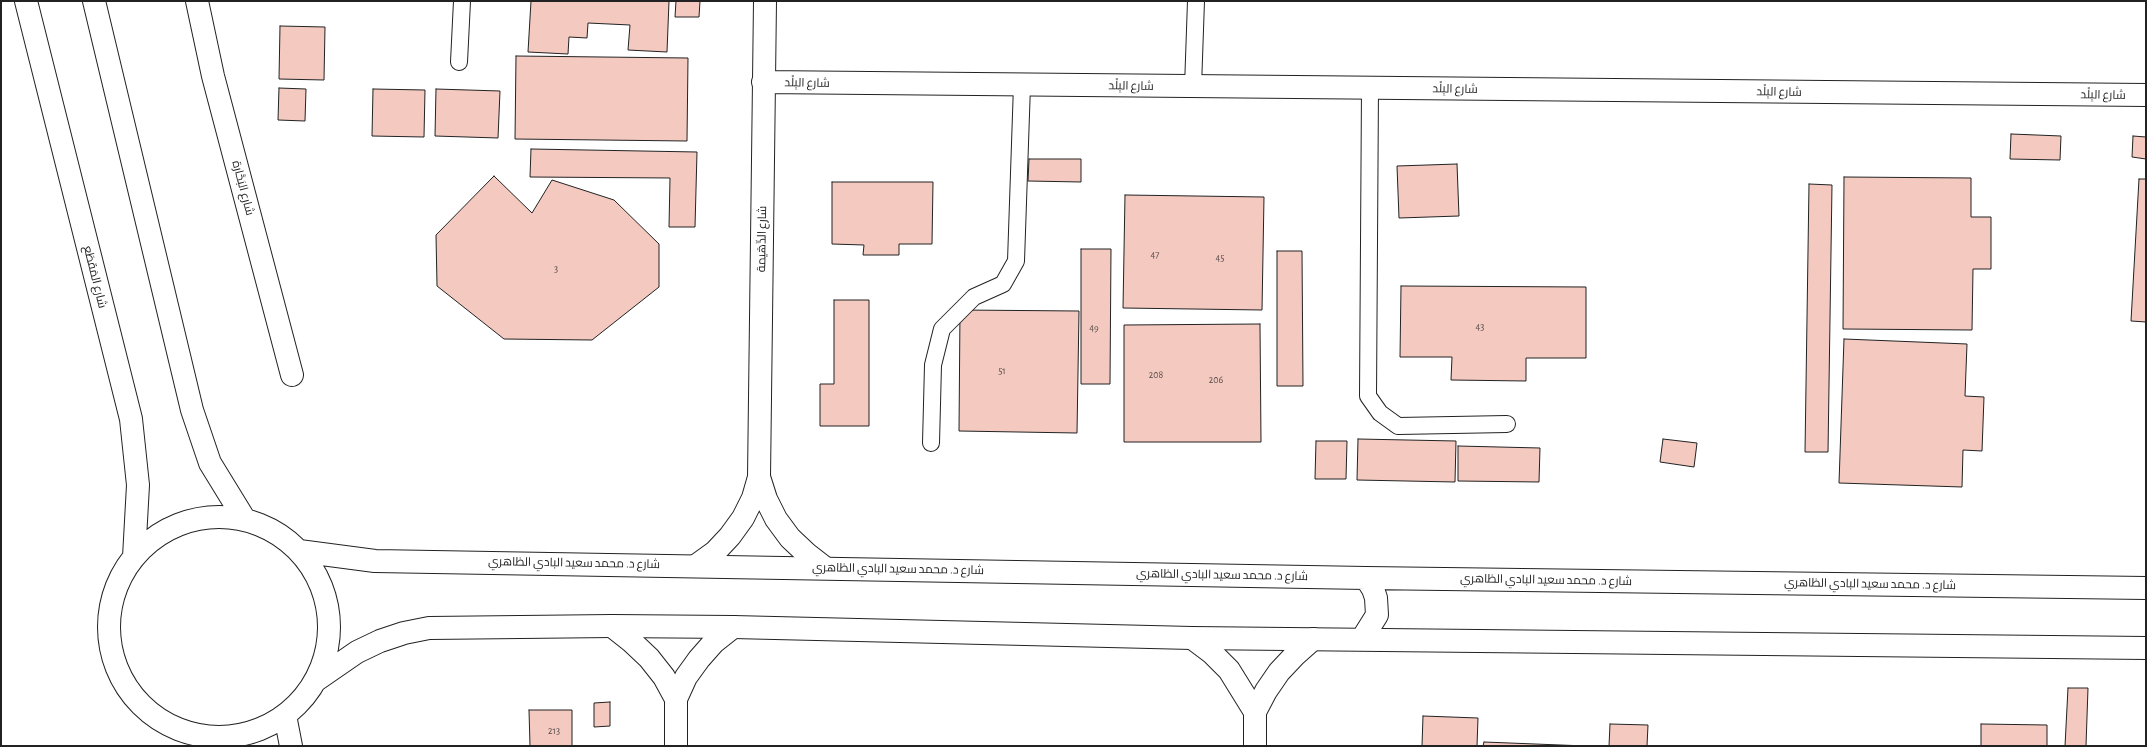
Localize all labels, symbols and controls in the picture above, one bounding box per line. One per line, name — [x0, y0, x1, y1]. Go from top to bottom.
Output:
street label: شارع البِلْد — [784, 75, 830, 91]
street label: شارع البِلْد — [1108, 78, 1154, 94]
street label: شارع البِلْد — [1432, 81, 1478, 97]
street label: شارع البِلْد — [1756, 84, 1802, 100]
street label: شارع البِلْد — [2080, 87, 2126, 103]
street label: شارع البَحَّارة — [229, 159, 257, 217]
street label: شارع الدِّهَيمة — [754, 206, 770, 272]
street label: شارع المَقطَع — [80, 244, 110, 310]
house number: 47 — [1151, 249, 1159, 261]
house number: 45 — [1216, 252, 1224, 264]
house number: 3 — [554, 263, 558, 275]
house number: 43 — [1476, 321, 1484, 333]
house number: 49 — [1089, 322, 1099, 334]
house number: 51 — [998, 365, 1006, 377]
house number: 208 — [1149, 369, 1163, 381]
house number: 206 — [1209, 374, 1223, 386]
street label: شارع د. محمد سعيد البادي الظاهري — [488, 554, 660, 572]
street label: شارع د. محمد سعيد البادي الظاهري — [812, 560, 984, 578]
street label: شارع د. محمد سعيد البادي الظاهري — [1136, 566, 1308, 584]
street label: شارع د. محمد سعيد البادي الظاهري — [1460, 571, 1632, 589]
street label: شارع د. محمد سعيد البادي الظاهري — [1784, 575, 1956, 593]
house number: 213 — [548, 725, 560, 737]

